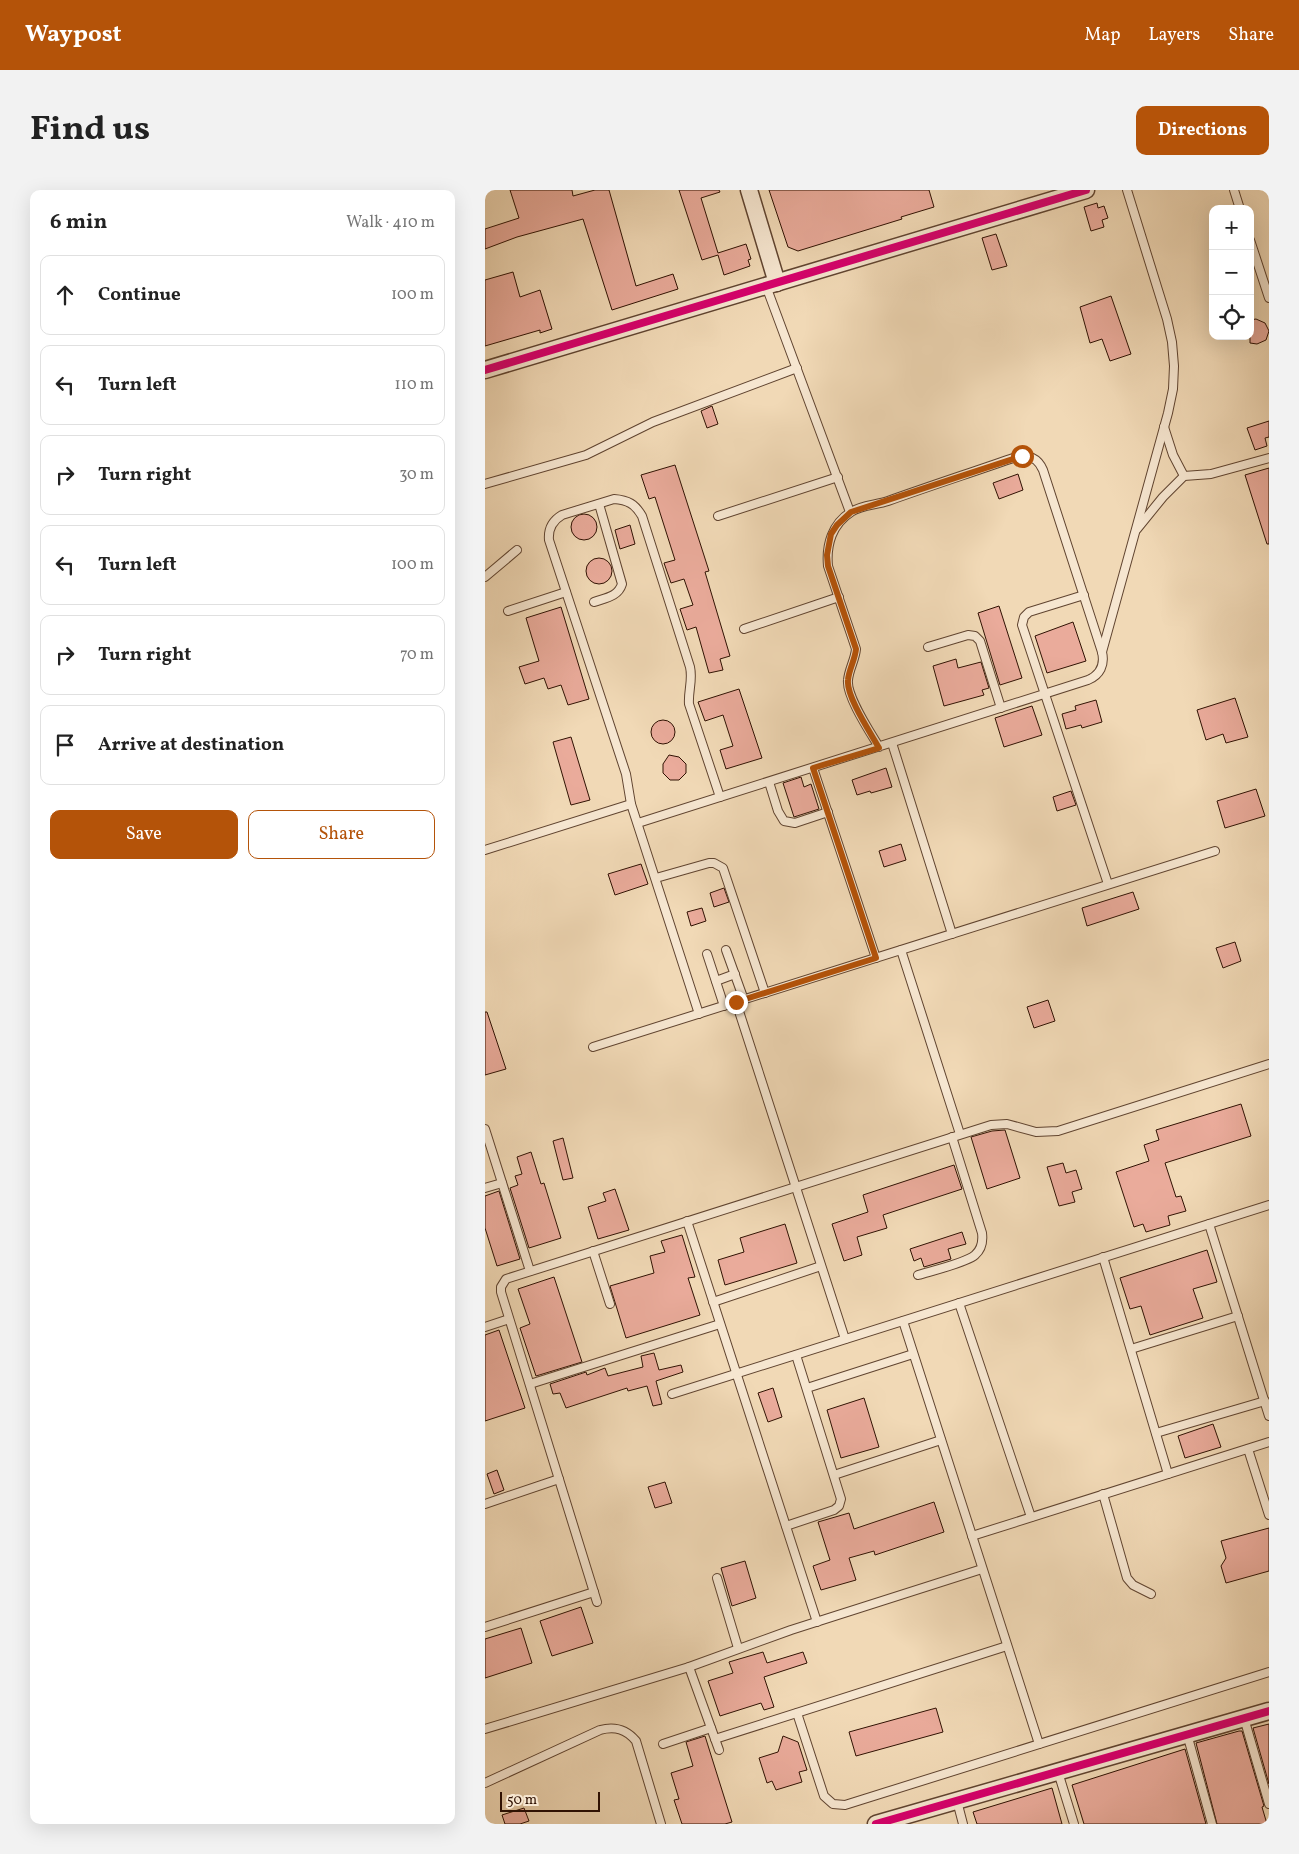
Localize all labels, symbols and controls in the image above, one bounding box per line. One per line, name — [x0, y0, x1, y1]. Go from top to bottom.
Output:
text: Waypost — [25, 18, 122, 52]
text: Map — [1084, 23, 1120, 48]
text: Layers — [1148, 23, 1200, 48]
text: Share — [1228, 23, 1274, 48]
text: Find us — [30, 106, 150, 154]
button: Directions — [1136, 106, 1269, 155]
map controls — [1209, 205, 1254, 340]
button: + — [1209, 205, 1254, 250]
text: 6 min — [50, 208, 107, 237]
text: Walk · 410 m — [346, 212, 435, 234]
button: − — [1209, 250, 1254, 295]
icon: ahead — [51, 281, 79, 309]
text: Continue — [98, 282, 181, 308]
text: 100 m — [391, 284, 434, 306]
button: locate — [1209, 295, 1254, 340]
icon: left — [51, 371, 79, 399]
text: Turn left — [98, 372, 177, 398]
text: 110 m — [395, 374, 434, 396]
route start — [1011, 445, 1034, 468]
icon: right — [51, 461, 79, 489]
text: Turn right — [98, 462, 191, 488]
text: 30 m — [399, 464, 434, 486]
icon: left — [51, 551, 79, 579]
text: Turn left — [98, 552, 177, 578]
text: 100 m — [391, 554, 434, 576]
icon: right — [51, 641, 79, 669]
text: Turn right — [98, 642, 191, 668]
text: 70 m — [400, 644, 434, 666]
icon: arrive — [51, 731, 79, 759]
text: Arrive at destination — [98, 732, 284, 758]
button: Save — [50, 810, 238, 859]
button: Share — [248, 810, 435, 859]
route end — [725, 991, 748, 1014]
scale bar — [500, 1789, 600, 1812]
text: 50 m — [507, 1791, 537, 1810]

